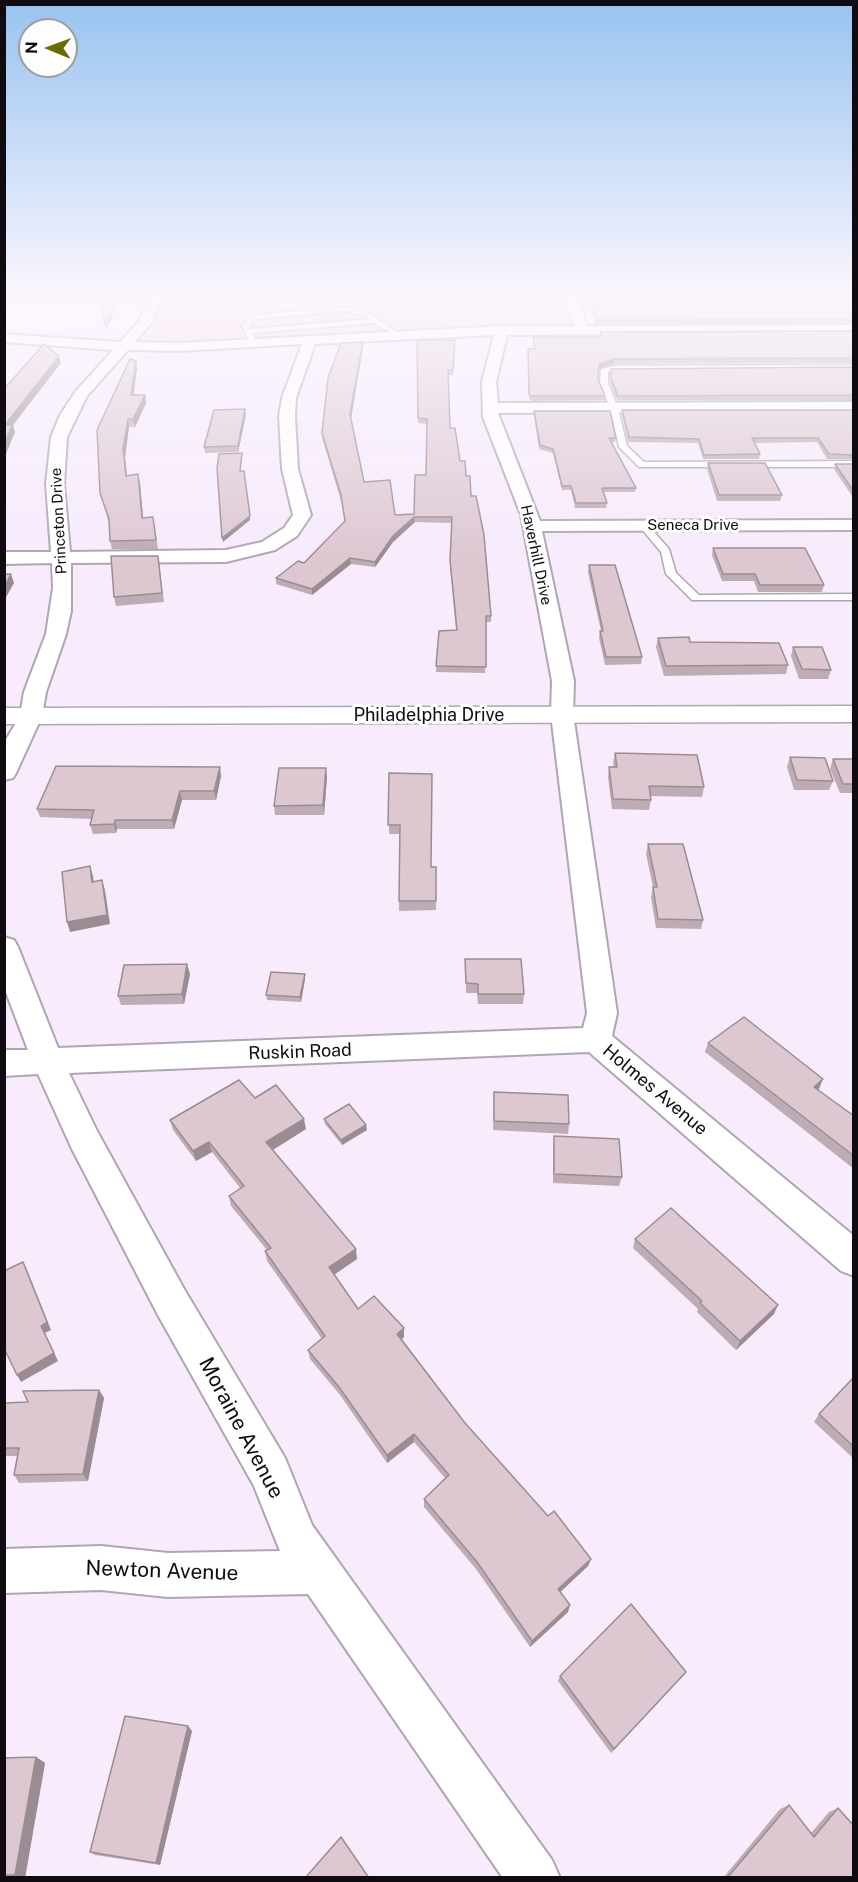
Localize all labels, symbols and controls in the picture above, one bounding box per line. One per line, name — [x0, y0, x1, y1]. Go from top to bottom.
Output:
north arrow — [18, 18, 78, 78]
text: N — [22, 41, 41, 54]
street label: Princeton Drive — [47, 467, 71, 575]
street label: Haverhill Drive — [517, 503, 555, 607]
street label: Seneca Drive — [647, 516, 739, 534]
street label: Philadelphia Drive — [354, 704, 504, 726]
street label: Ruskin Road — [248, 1039, 352, 1065]
street label: Holmes Avenue — [598, 1040, 712, 1140]
street label: Moraine Avenue — [193, 1353, 289, 1503]
street label: Newton Avenue — [85, 1556, 239, 1586]

